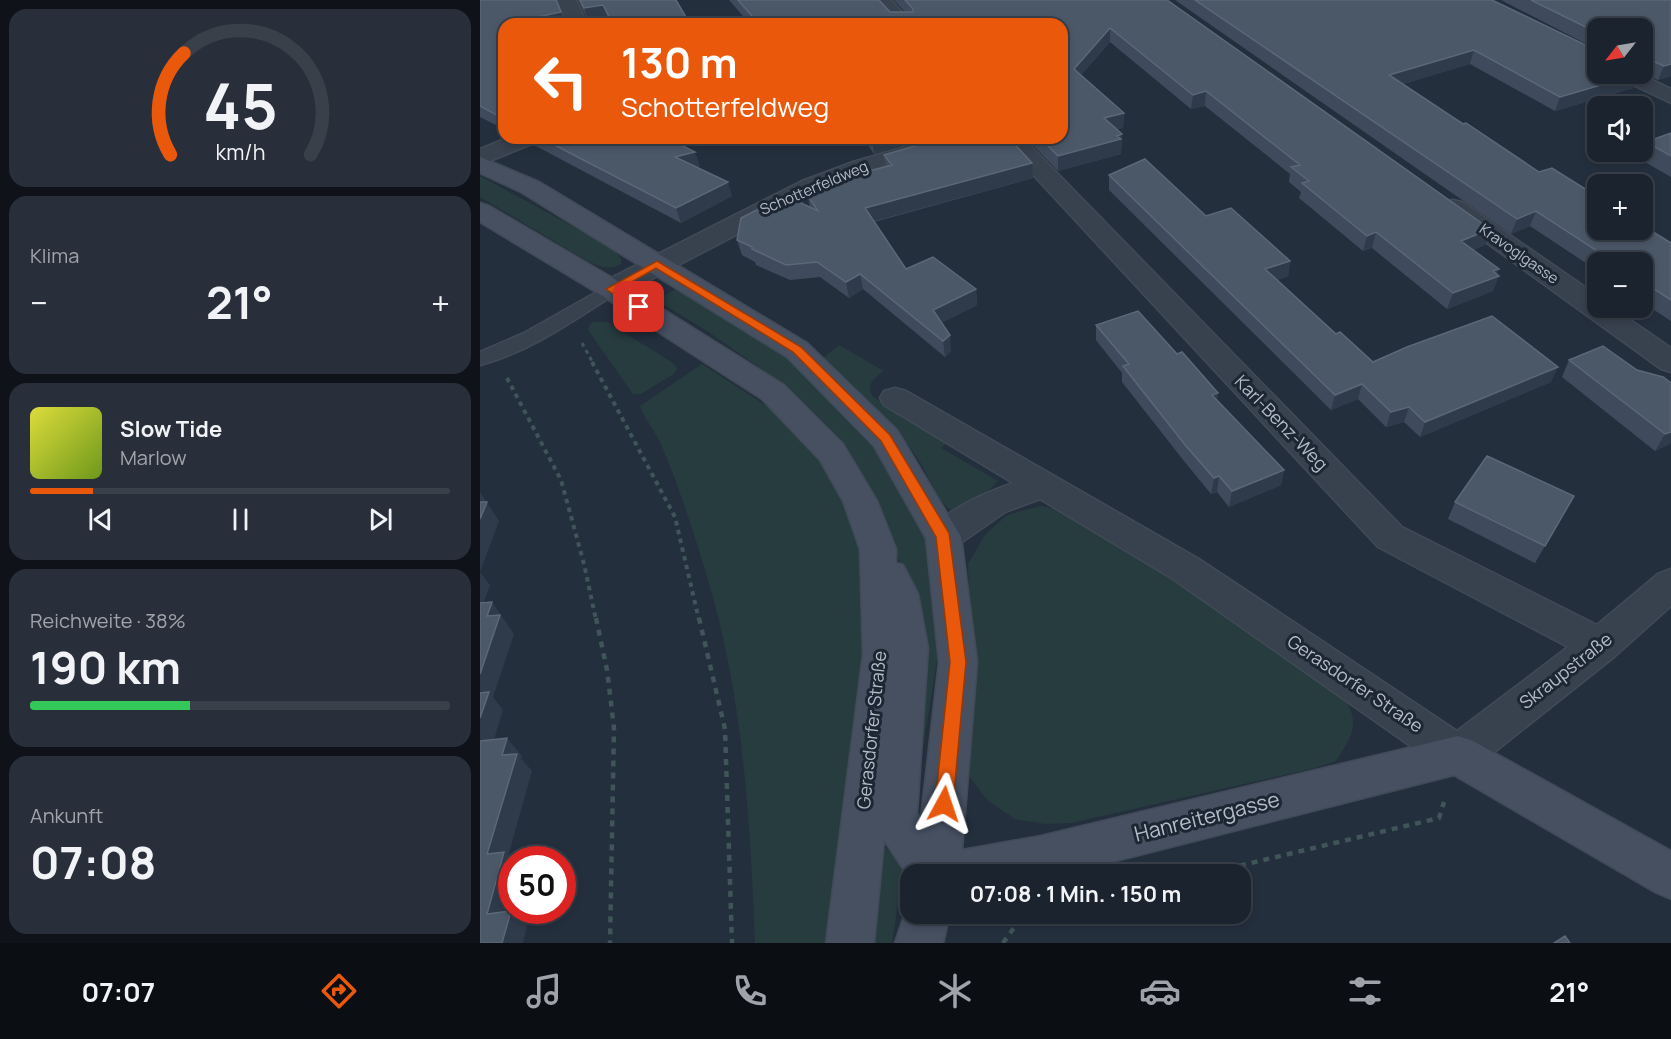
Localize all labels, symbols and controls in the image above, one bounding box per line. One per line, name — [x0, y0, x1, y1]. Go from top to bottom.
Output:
north arrow — [1587, 18, 1653, 84]
map controls — [1587, 18, 1653, 318]
text: 130 m — [621, 33, 738, 91]
icon: left — [522, 42, 600, 120]
text: 45 — [203, 62, 277, 148]
text: Schotterfeldweg — [621, 88, 829, 125]
button: sound — [1587, 96, 1653, 162]
text: km/h — [215, 137, 265, 166]
street label: Schotterfeldweg — [756, 155, 871, 220]
button: + — [1587, 174, 1653, 240]
street label: Kravoglgasse — [1475, 219, 1563, 289]
text: Klima — [30, 242, 79, 269]
button: − — [1587, 252, 1653, 318]
text: 21° — [206, 271, 273, 333]
text: − — [30, 280, 48, 325]
text: + — [431, 280, 450, 325]
pin — [613, 281, 664, 332]
icon: arrive — [622, 290, 655, 323]
street label: Karl-Benz-Weg — [1230, 369, 1333, 475]
text: Slow Tide — [120, 414, 222, 444]
text: Marlow — [120, 444, 187, 471]
icon: previous — [84, 503, 117, 536]
icon: pause — [224, 503, 257, 536]
icon: next — [364, 503, 397, 536]
text: Reichweite · 38% — [30, 607, 186, 634]
street label: Skraupstraße — [1514, 626, 1617, 714]
street label: Gerasdorfer Straße — [1283, 629, 1428, 738]
text: 190 km — [30, 636, 181, 698]
street label: Gerasdorfer Straße — [851, 650, 891, 810]
position arrow — [912, 772, 976, 836]
street label: Hanreitergasse — [1131, 784, 1282, 848]
text: Ankunft — [30, 802, 103, 829]
text: 07:08 — [30, 831, 156, 893]
speed limit sign: 50 — [498, 846, 576, 924]
text: 07:08 · 1 Min. · 150 m — [970, 879, 1181, 909]
icon: directions — [318, 970, 360, 1012]
icon: music — [523, 970, 565, 1012]
icon: phone — [729, 970, 771, 1012]
icon: climate — [934, 970, 976, 1012]
icon: car — [1139, 970, 1181, 1012]
icon: filters — [1344, 970, 1386, 1012]
text: 07:07 — [82, 973, 155, 1010]
text: 21° — [1549, 973, 1589, 1010]

